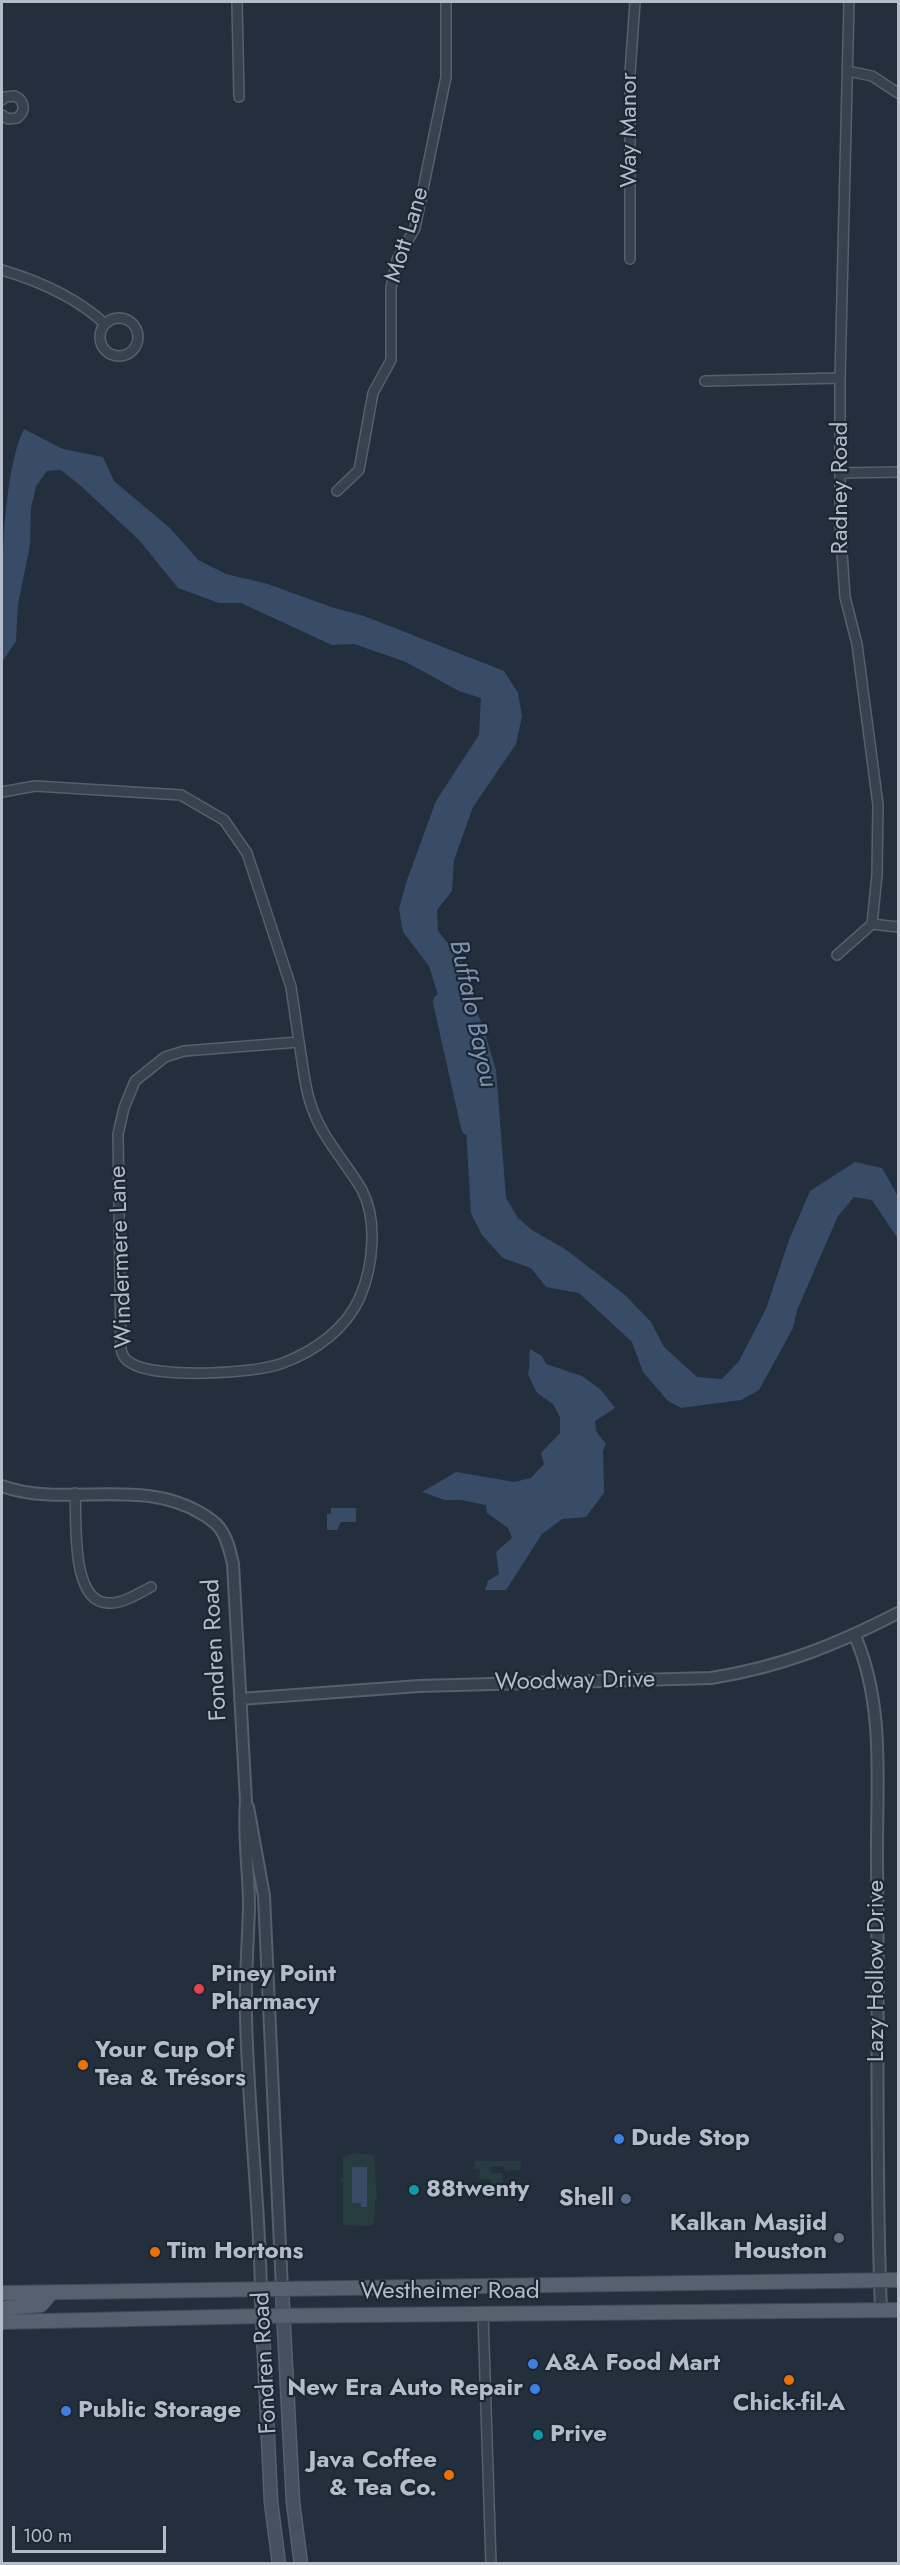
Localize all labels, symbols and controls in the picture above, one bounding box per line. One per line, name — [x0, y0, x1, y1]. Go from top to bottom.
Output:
street label: Way Manor — [616, 72, 644, 188]
street label: Mott Lane — [380, 184, 436, 286]
street label: Radney Road — [827, 422, 855, 554]
water label: Buffalo Bayou — [441, 938, 503, 1090]
street label: Windermere Lane — [104, 1165, 140, 1349]
street label: Fondren Road — [198, 1578, 234, 1722]
street label: Woodway Drive — [494, 1666, 656, 1698]
street label: Lazy Hollow Drive — [863, 1880, 891, 2062]
place label: Piney Point Pharmacy — [211, 1961, 336, 2017]
marker: Piney Point Pharmacy — [192, 1982, 206, 1996]
place label: Your Cup Of Tea & Trésors — [95, 2037, 246, 2093]
marker: Your Cup Of Tea & Trésors — [76, 2058, 90, 2072]
place label: Dude Stop — [631, 2125, 750, 2153]
marker: Dude Stop — [612, 2132, 626, 2146]
place label: 88twenty — [426, 2176, 529, 2204]
marker: 88twenty — [407, 2183, 421, 2197]
place label: Shell — [559, 2185, 614, 2213]
marker: Shell — [619, 2192, 633, 2206]
place label: Kalkan Masjid Houston — [670, 2210, 827, 2266]
marker: Kalkan Masjid Houston — [832, 2231, 846, 2245]
place label: Tim Hortons — [167, 2238, 303, 2266]
marker: Tim Hortons — [148, 2245, 162, 2259]
street label: Westheimer Road — [360, 2278, 540, 2306]
street label: Fondren Road — [248, 2291, 284, 2435]
place label: A&A Food Mart — [545, 2350, 720, 2378]
marker: A&A Food Mart — [526, 2357, 540, 2371]
marker: Chick-fil-A — [782, 2373, 796, 2387]
place label: New Era Auto Repair — [287, 2375, 523, 2403]
marker: New Era Auto Repair — [528, 2382, 542, 2396]
place label: Chick-fil-A — [733, 2390, 845, 2418]
place label: Public Storage — [78, 2397, 241, 2425]
marker: Public Storage — [59, 2404, 73, 2418]
place label: Prive — [550, 2421, 607, 2449]
marker: Prive — [531, 2428, 545, 2442]
place label: Java Coffee & Tea Co. — [308, 2447, 437, 2503]
marker: Java Coffee & Tea Co. — [442, 2468, 456, 2482]
scale bar — [15, 2514, 170, 2552]
text: 100 m — [23, 2523, 72, 2549]

